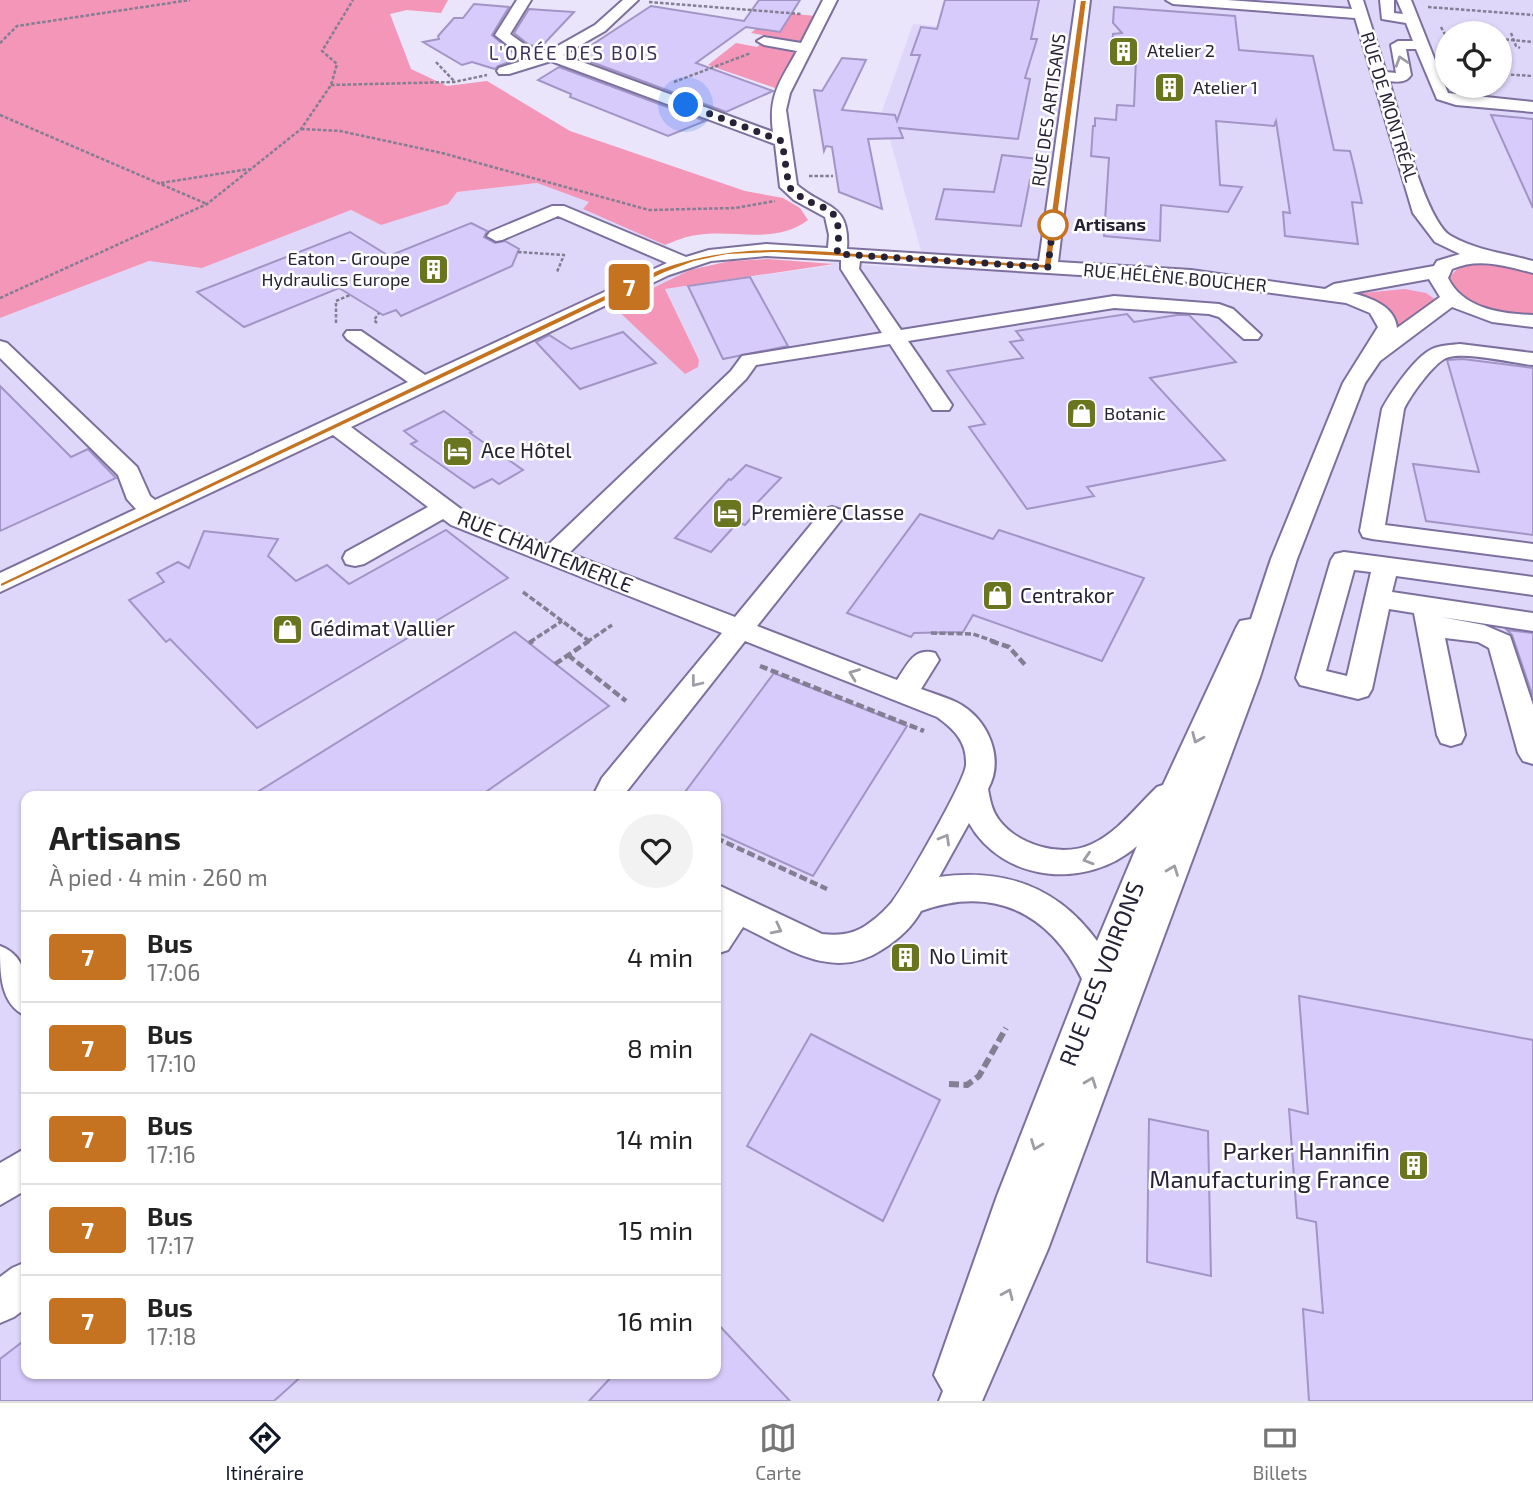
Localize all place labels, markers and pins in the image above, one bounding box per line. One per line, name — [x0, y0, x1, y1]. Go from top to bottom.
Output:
building icon: Atelier 2 — [1107, 34, 1141, 68]
place label: Atelier 2 — [1147, 39, 1215, 61]
building icon: Atelier 1 — [1153, 71, 1187, 105]
place label: Atelier 1 — [1193, 76, 1258, 98]
marker: Artisans — [1038, 210, 1068, 240]
place label: Artisans — [1074, 213, 1146, 235]
place label: Eaton - Groupe Hydraulics Europe — [261, 247, 410, 290]
building icon: Eaton - Groupe Hydraulics Europe — [416, 252, 450, 286]
shop icon: Botanic — [1064, 397, 1098, 431]
place label: Botanic — [1104, 402, 1166, 424]
hotel icon: Ace Hôtel — [441, 434, 475, 468]
place label: Ace Hôtel — [481, 437, 572, 462]
hotel icon: Première Classe — [711, 496, 745, 530]
place label: Première Classe — [751, 499, 904, 524]
shop icon: Centrakor — [980, 579, 1014, 613]
place label: Centrakor — [1020, 582, 1115, 607]
shop icon: Gédimat Vallier — [270, 612, 304, 646]
place label: Gédimat Vallier — [310, 615, 455, 640]
building icon: No Limit — [889, 940, 923, 974]
place label: No Limit — [929, 943, 1008, 968]
place label: Parker Hannifin Manufacturing France — [1149, 1136, 1390, 1193]
building icon: Parker Hannifin Manufacturing France — [1396, 1149, 1430, 1183]

